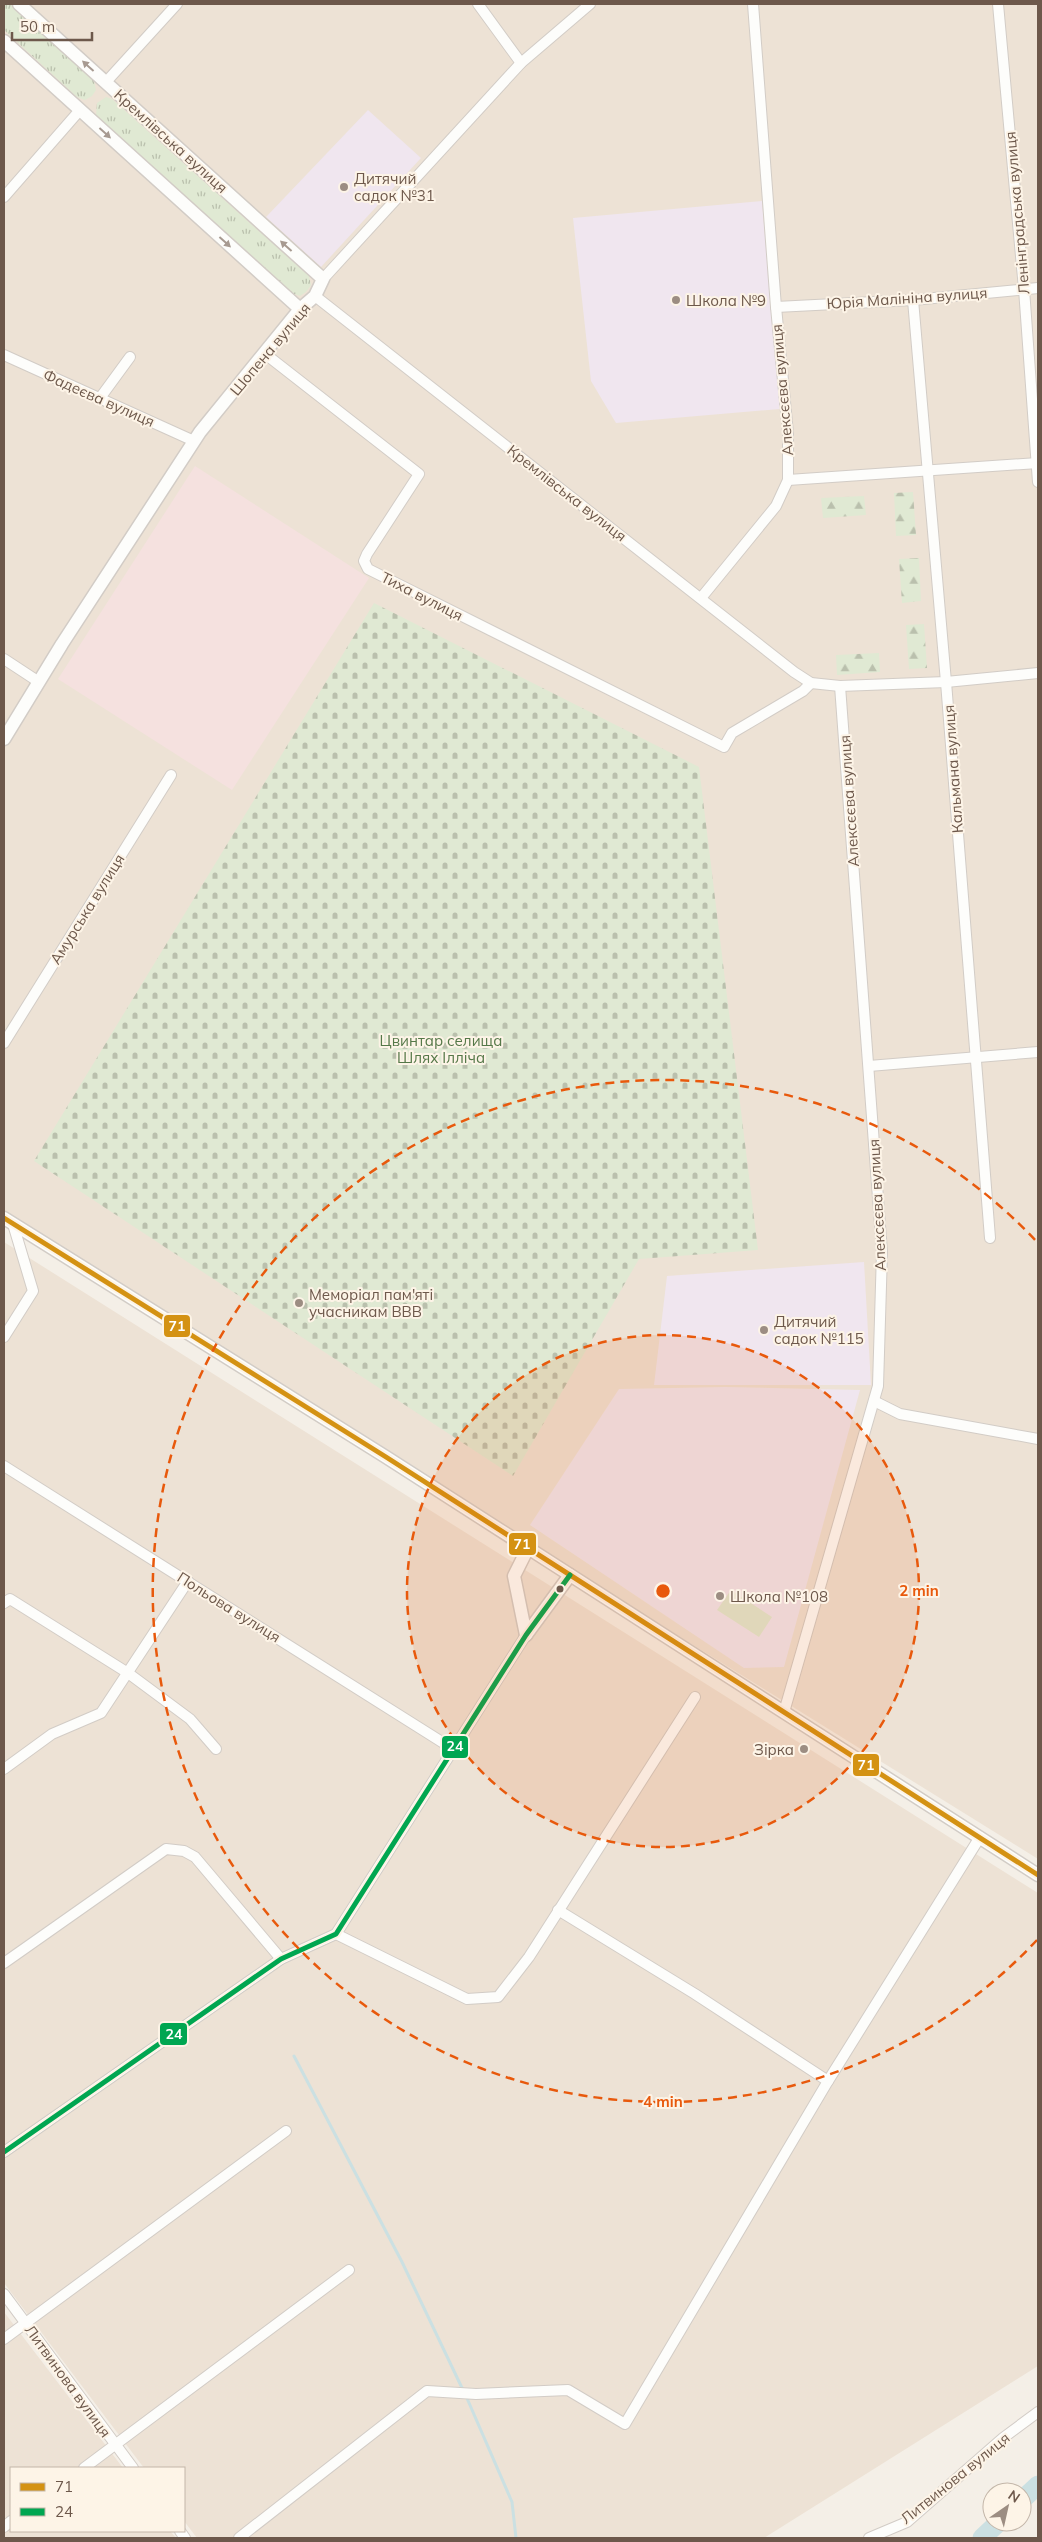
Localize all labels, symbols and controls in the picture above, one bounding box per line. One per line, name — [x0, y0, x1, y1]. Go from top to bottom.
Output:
scale bar — [12, 10, 92, 42]
text: 50 m — [20, 17, 55, 36]
one-way arrow — [83, 60, 95, 72]
street label: Кремлівська вулиця — [110, 85, 232, 197]
one-way arrow — [98, 127, 111, 138]
street label: Ленінградська вулиця — [1000, 131, 1034, 295]
place label: Дитячий садок №31 — [354, 169, 435, 205]
marker: Дитячий садок №31 — [338, 181, 350, 193]
one-way arrow — [219, 236, 232, 247]
one-way arrow — [281, 240, 293, 252]
street label: Юрія Малініна вулиця — [826, 283, 988, 313]
place label: Школа №9 — [686, 291, 766, 310]
marker: Школа №9 — [670, 294, 682, 306]
street label: Шопена вулиця — [226, 299, 314, 399]
street label: Алексєєва вулиця — [767, 323, 797, 457]
street label: Фадеєва вулиця — [40, 365, 158, 431]
street label: Кремлівська вулиця — [503, 440, 631, 546]
street label: Тиха вулиця — [378, 567, 466, 625]
street label: Кальмана вулиця — [939, 704, 967, 834]
street label: Алексєєва вулиця — [835, 734, 863, 868]
street label: Амурська вулиця — [45, 850, 129, 968]
park label: Цвинтар селища Шлях Ілліча — [380, 1031, 502, 1067]
street label: Алексєєва вулиця — [864, 1139, 890, 1271]
place label: Меморіал пам'яті учасникам ВВВ — [309, 1285, 433, 1321]
marker: Меморіал пам'яті учасникам ВВВ — [293, 1297, 305, 1309]
place label: Дитячий садок №115 — [774, 1312, 864, 1348]
line badge: 71 — [163, 1314, 191, 1338]
text: 71 — [169, 1317, 185, 1335]
marker: Дитячий садок №115 — [758, 1324, 770, 1336]
line badge: 71 — [508, 1532, 537, 1556]
text: 71 — [514, 1535, 530, 1553]
street label: Польова вулиця — [174, 1568, 284, 1646]
text: 2 min — [899, 1581, 939, 1600]
centre of rings — [654, 1582, 672, 1600]
unlabelled marker — [555, 1584, 565, 1594]
place label: Школа №108 — [730, 1587, 828, 1606]
marker: Школа №108 — [714, 1590, 726, 1602]
line badge: 24 — [441, 1735, 469, 1759]
text: 24 — [447, 1737, 464, 1755]
place label: Зірка — [754, 1740, 794, 1759]
marker: Зірка — [798, 1743, 810, 1755]
line badge: 71 — [852, 1753, 880, 1777]
text: 71 — [858, 1756, 874, 1774]
line badge: 24 — [159, 2022, 188, 2046]
text: 24 — [166, 2025, 183, 2043]
text: 4 min — [643, 2092, 683, 2111]
street label: Литвинова вулиця — [21, 2321, 115, 2441]
street label: Литвинова вулиця — [897, 2428, 1013, 2528]
legend — [10, 2467, 185, 2532]
text: 71 — [55, 2477, 73, 2496]
north arrow — [982, 2482, 1032, 2532]
text: N — [1005, 2486, 1024, 2507]
text: 24 — [55, 2502, 73, 2521]

